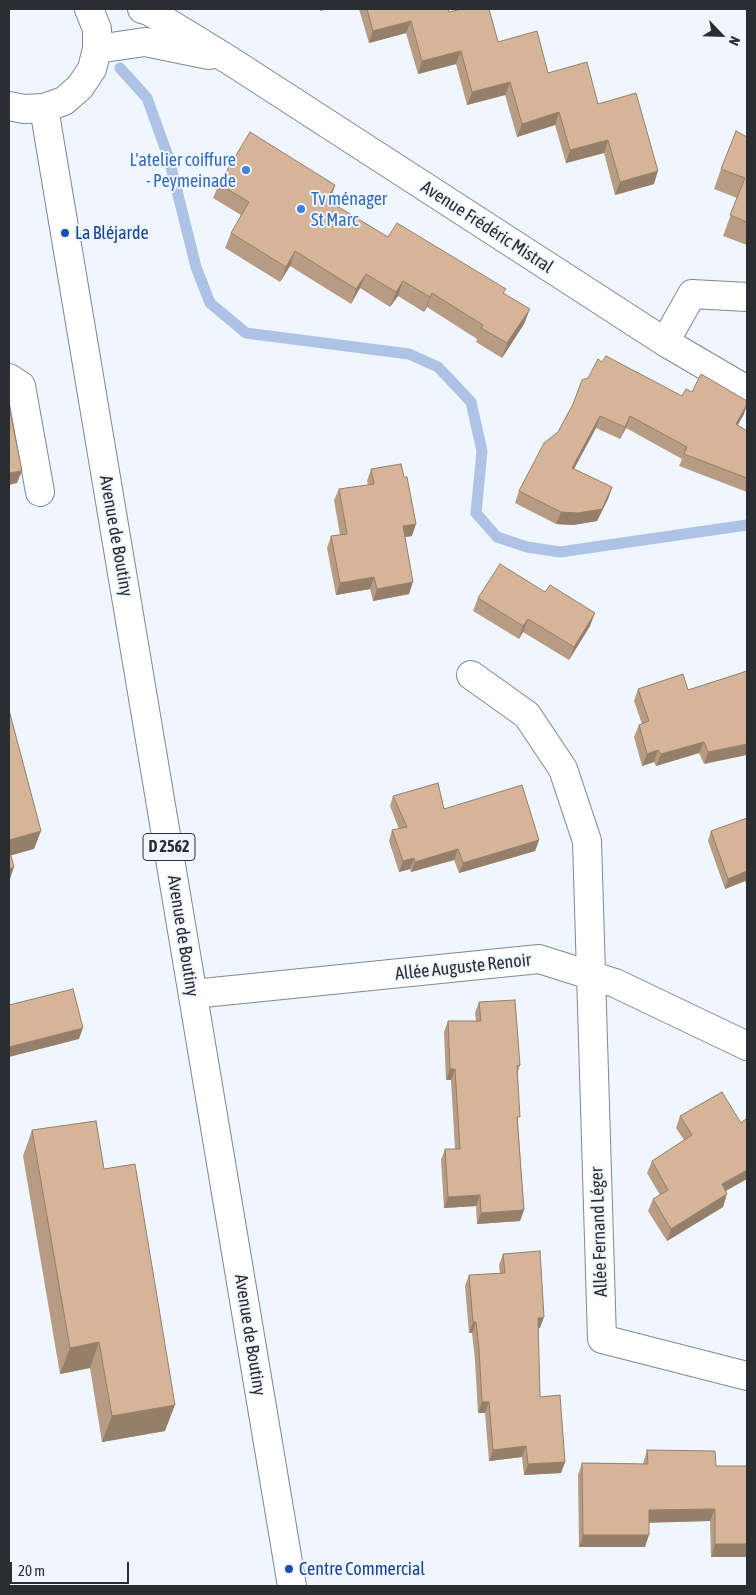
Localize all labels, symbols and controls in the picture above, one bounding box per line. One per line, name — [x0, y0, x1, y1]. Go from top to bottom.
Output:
north arrow — [696, 10, 746, 60]
text: N — [726, 34, 744, 48]
place label: L'atelier coiffure - Peymeinade — [129, 149, 236, 192]
marker: L'atelier coiffure - Peymeinade — [240, 164, 252, 176]
street label: Avenue Frédéric Mistral — [417, 176, 557, 278]
place label: Tv ménager St Marc — [311, 188, 387, 230]
marker: Tv ménager St Marc — [295, 203, 307, 215]
place label: La Bléjarde — [75, 222, 149, 244]
marker: La Bléjarde — [59, 227, 71, 239]
street label: Avenue de Boutiny — [95, 474, 137, 598]
road number: D 2562 — [143, 834, 195, 860]
street label: Avenue de Boutiny — [163, 874, 203, 998]
street label: Allée Auguste Renoir — [394, 949, 532, 985]
street label: Allée Fernand Léger — [586, 1167, 612, 1297]
street label: Avenue de Boutiny — [230, 1273, 270, 1397]
scale bar — [12, 1552, 131, 1584]
place label: Centre Commercial — [299, 1558, 425, 1580]
text: 20 m — [18, 1562, 45, 1579]
marker: Centre Commercial — [283, 1563, 295, 1575]

